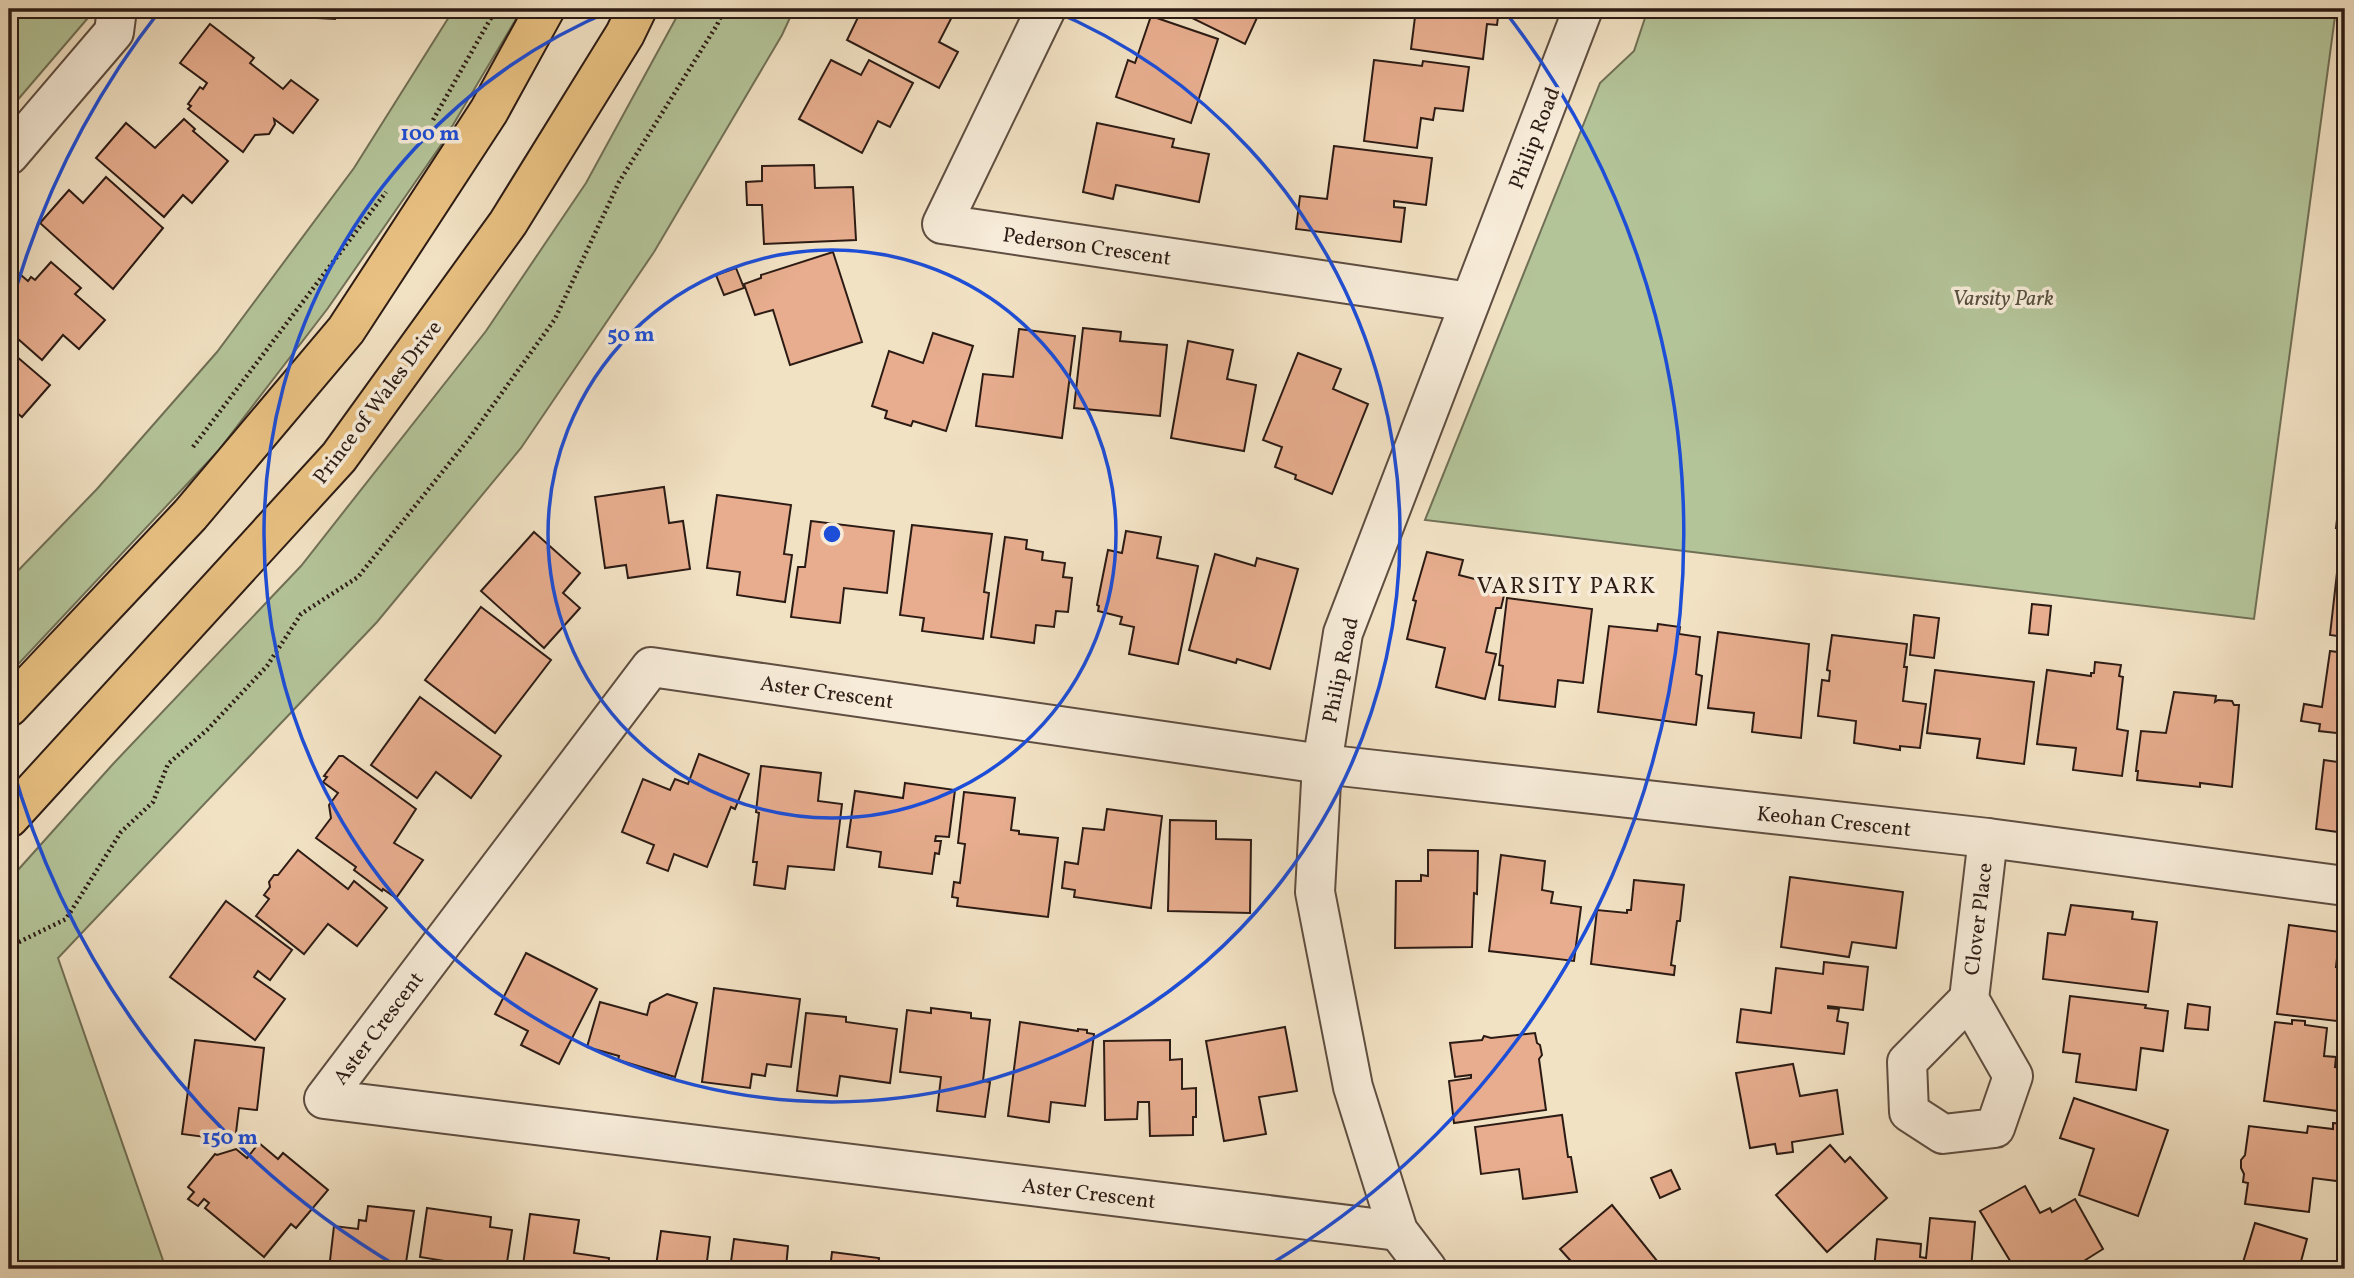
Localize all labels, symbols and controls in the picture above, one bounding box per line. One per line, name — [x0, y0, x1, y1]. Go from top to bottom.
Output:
street label: Philip Road — [1503, 83, 1568, 194]
text: 100 m — [400, 120, 460, 149]
street label: Pederson Crescent — [1001, 221, 1173, 274]
park label: Varsity Park — [1952, 285, 2054, 314]
street label: Prince of Wales Drive — [307, 315, 449, 491]
text: 50 m — [607, 321, 655, 350]
centre of rings — [820, 522, 844, 546]
district label: VARSITY PARK — [1477, 571, 1657, 603]
street label: Philip Road — [1316, 615, 1367, 726]
street label: Aster Crescent — [758, 670, 895, 717]
street label: Keohan Crescent — [1755, 800, 1912, 845]
street label: Clover Place — [1958, 861, 2001, 977]
street label: Aster Crescent — [327, 966, 431, 1091]
text: 150 m — [202, 1124, 258, 1153]
street label: Aster Crescent — [1020, 1172, 1157, 1217]

